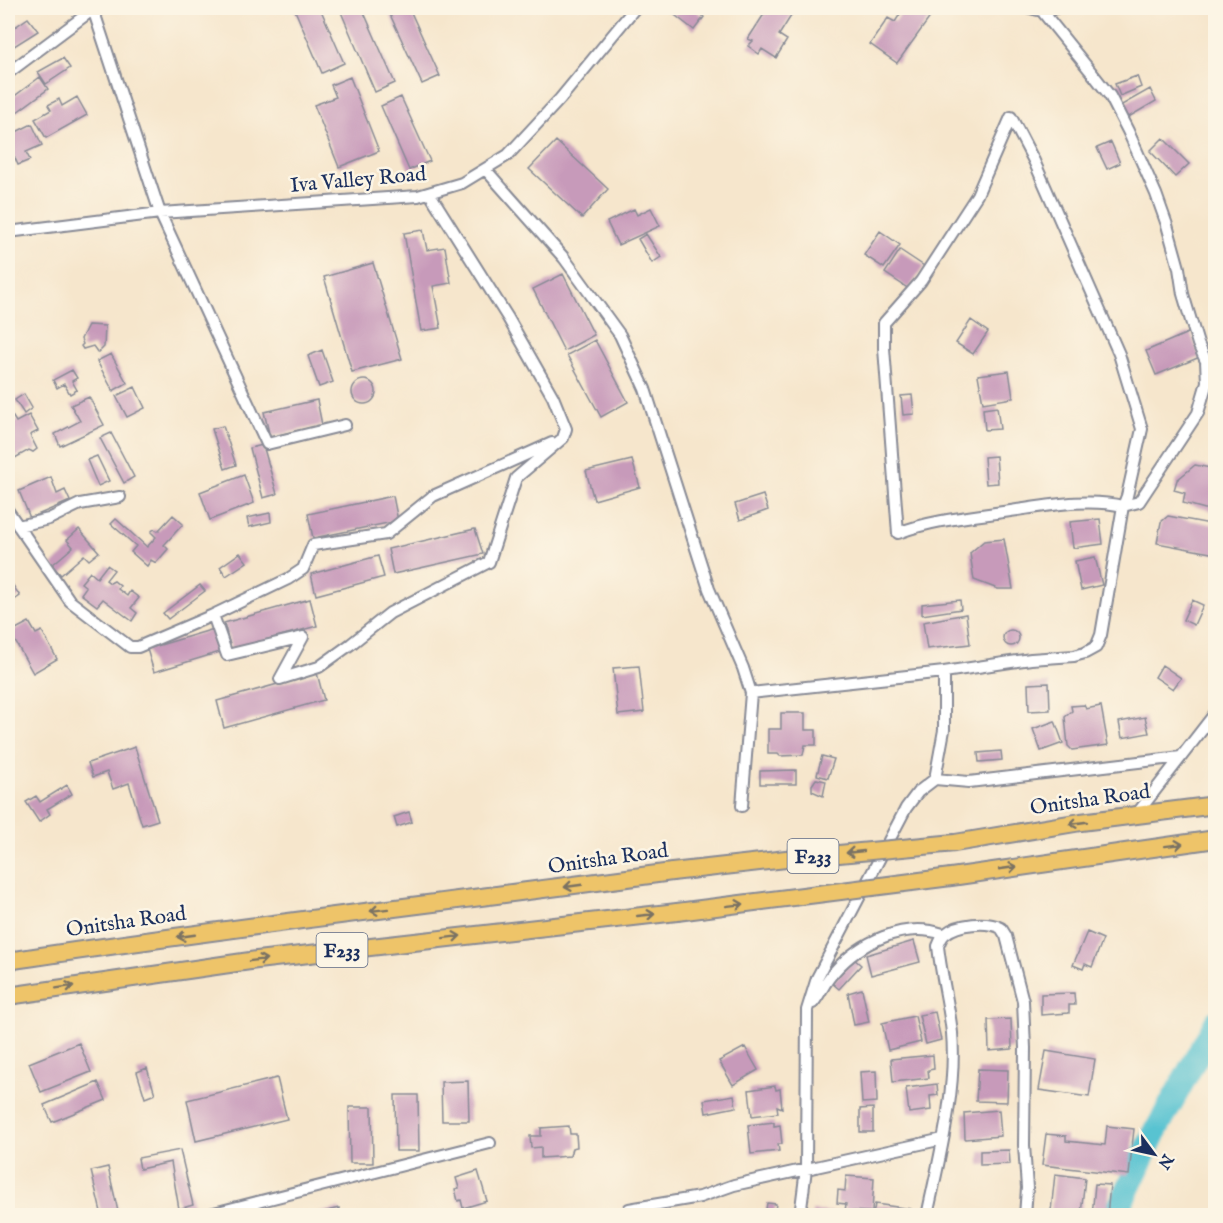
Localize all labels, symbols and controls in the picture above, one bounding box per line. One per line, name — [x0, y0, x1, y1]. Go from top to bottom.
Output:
street label: Iva Valley Road — [289, 161, 428, 200]
street label: Onitsha Road — [1028, 779, 1153, 822]
one-way arrow — [1069, 817, 1088, 828]
street label: Onitsha Road — [546, 838, 671, 881]
road number: F233 — [788, 839, 838, 873]
one-way arrow — [1163, 839, 1183, 850]
one-way arrow — [845, 847, 865, 858]
one-way arrow — [998, 863, 1018, 874]
one-way arrow — [563, 880, 583, 891]
one-way arrow — [725, 899, 745, 910]
street label: Onitsha Road — [64, 901, 189, 944]
one-way arrow — [370, 905, 389, 916]
one-way arrow — [635, 910, 655, 921]
one-way arrow — [176, 931, 196, 942]
one-way arrow — [442, 931, 461, 942]
road number: F233 — [316, 933, 368, 967]
one-way arrow — [248, 955, 268, 966]
one-way arrow — [55, 982, 75, 993]
north arrow — [1124, 1124, 1184, 1184]
text: N — [1153, 1149, 1178, 1172]

